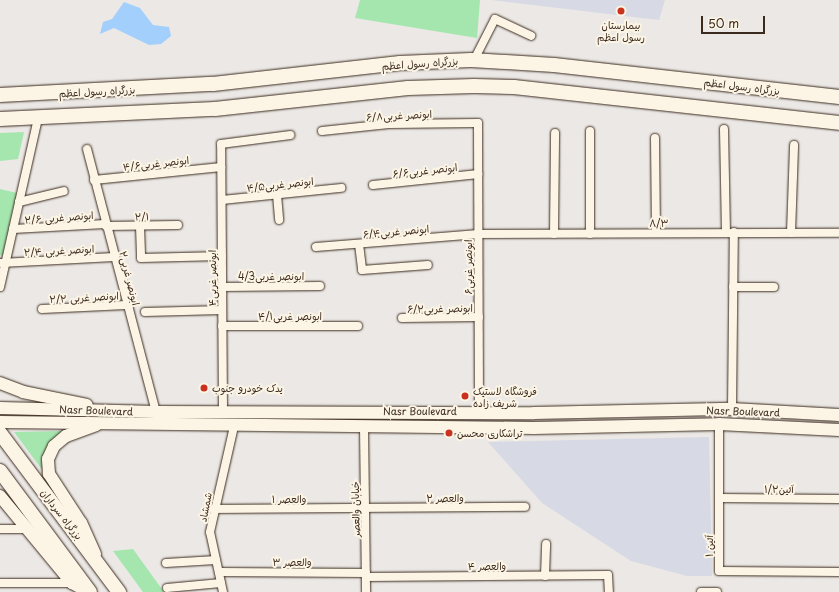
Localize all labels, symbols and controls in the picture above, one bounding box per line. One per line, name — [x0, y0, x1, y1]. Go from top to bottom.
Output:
marker: بیمارستان رسول اعظم — [615, 5, 627, 17]
scale bar — [703, 8, 767, 34]
text: 50 m — [708, 14, 739, 32]
place label: بیمارستان رسول اعظم — [597, 18, 645, 42]
street label: بزرگراه رسول اعظم — [381, 54, 459, 72]
street label: بزرگراه رسول اعظم — [703, 75, 781, 97]
street label: بزرگراه رسول اعظم — [58, 83, 136, 99]
street label: ۶/۸ابونصر غربی — [366, 107, 432, 123]
street label: ۴/۶ابونصر غربی — [122, 154, 190, 172]
street label: ۶/۶ابونصر غربی — [392, 161, 458, 179]
street label: ۴/۵ابونصر غربی — [246, 175, 314, 193]
street label: ابونصر غربی ۲/۶ — [24, 209, 94, 225]
street label: ۲/۱ — [135, 210, 149, 222]
street label: ۸/۳ — [649, 217, 669, 229]
street label: ۶/۴ابونصر غربی — [362, 222, 430, 240]
street label: ۶ابونصر غربی — [462, 240, 474, 294]
street label: ابونصر غربی ۲/۴ — [23, 242, 95, 258]
street label: ۲ابونصر غربی — [117, 250, 143, 306]
street label: ۴ابونصر غربی — [206, 250, 218, 306]
street label: 4/3ابونصر غربی — [238, 270, 304, 282]
street label: ابونصر غربی ۲/۲ — [49, 289, 119, 305]
street label: ۶/۲ابونصر غربی — [407, 301, 473, 315]
street label: ۴/۱ابونصر غربی — [258, 310, 322, 322]
place label: یدک خودرو جنوب — [212, 382, 283, 394]
marker: یدک خودرو جنوب — [199, 383, 209, 393]
place label: فروشگاه لاستیک شریف زاده — [473, 384, 537, 408]
marker: فروشگاه لاستیک شریف زاده — [460, 391, 470, 401]
street label: Nasr Boulevard — [59, 403, 133, 417]
street label: Nasr Boulevard — [706, 404, 780, 418]
street label: Nasr Boulevard — [383, 405, 457, 417]
place label: تراشکاری محسن — [457, 427, 522, 439]
marker: تراشکاری محسن — [444, 428, 454, 438]
street label: خیابان والعصر — [349, 481, 361, 537]
street label: ۱/۲آئین — [764, 483, 794, 495]
street label: بزرگراه سرداران — [39, 486, 85, 542]
street label: شمشاد — [196, 491, 214, 523]
street label: والعصر ۲ — [426, 492, 464, 504]
street label: والعصر ۱ — [272, 493, 306, 505]
street label: آئین ۱ — [703, 535, 715, 557]
street label: والعصر ۳ — [272, 556, 312, 568]
street label: والعصر ۴ — [468, 560, 506, 572]

